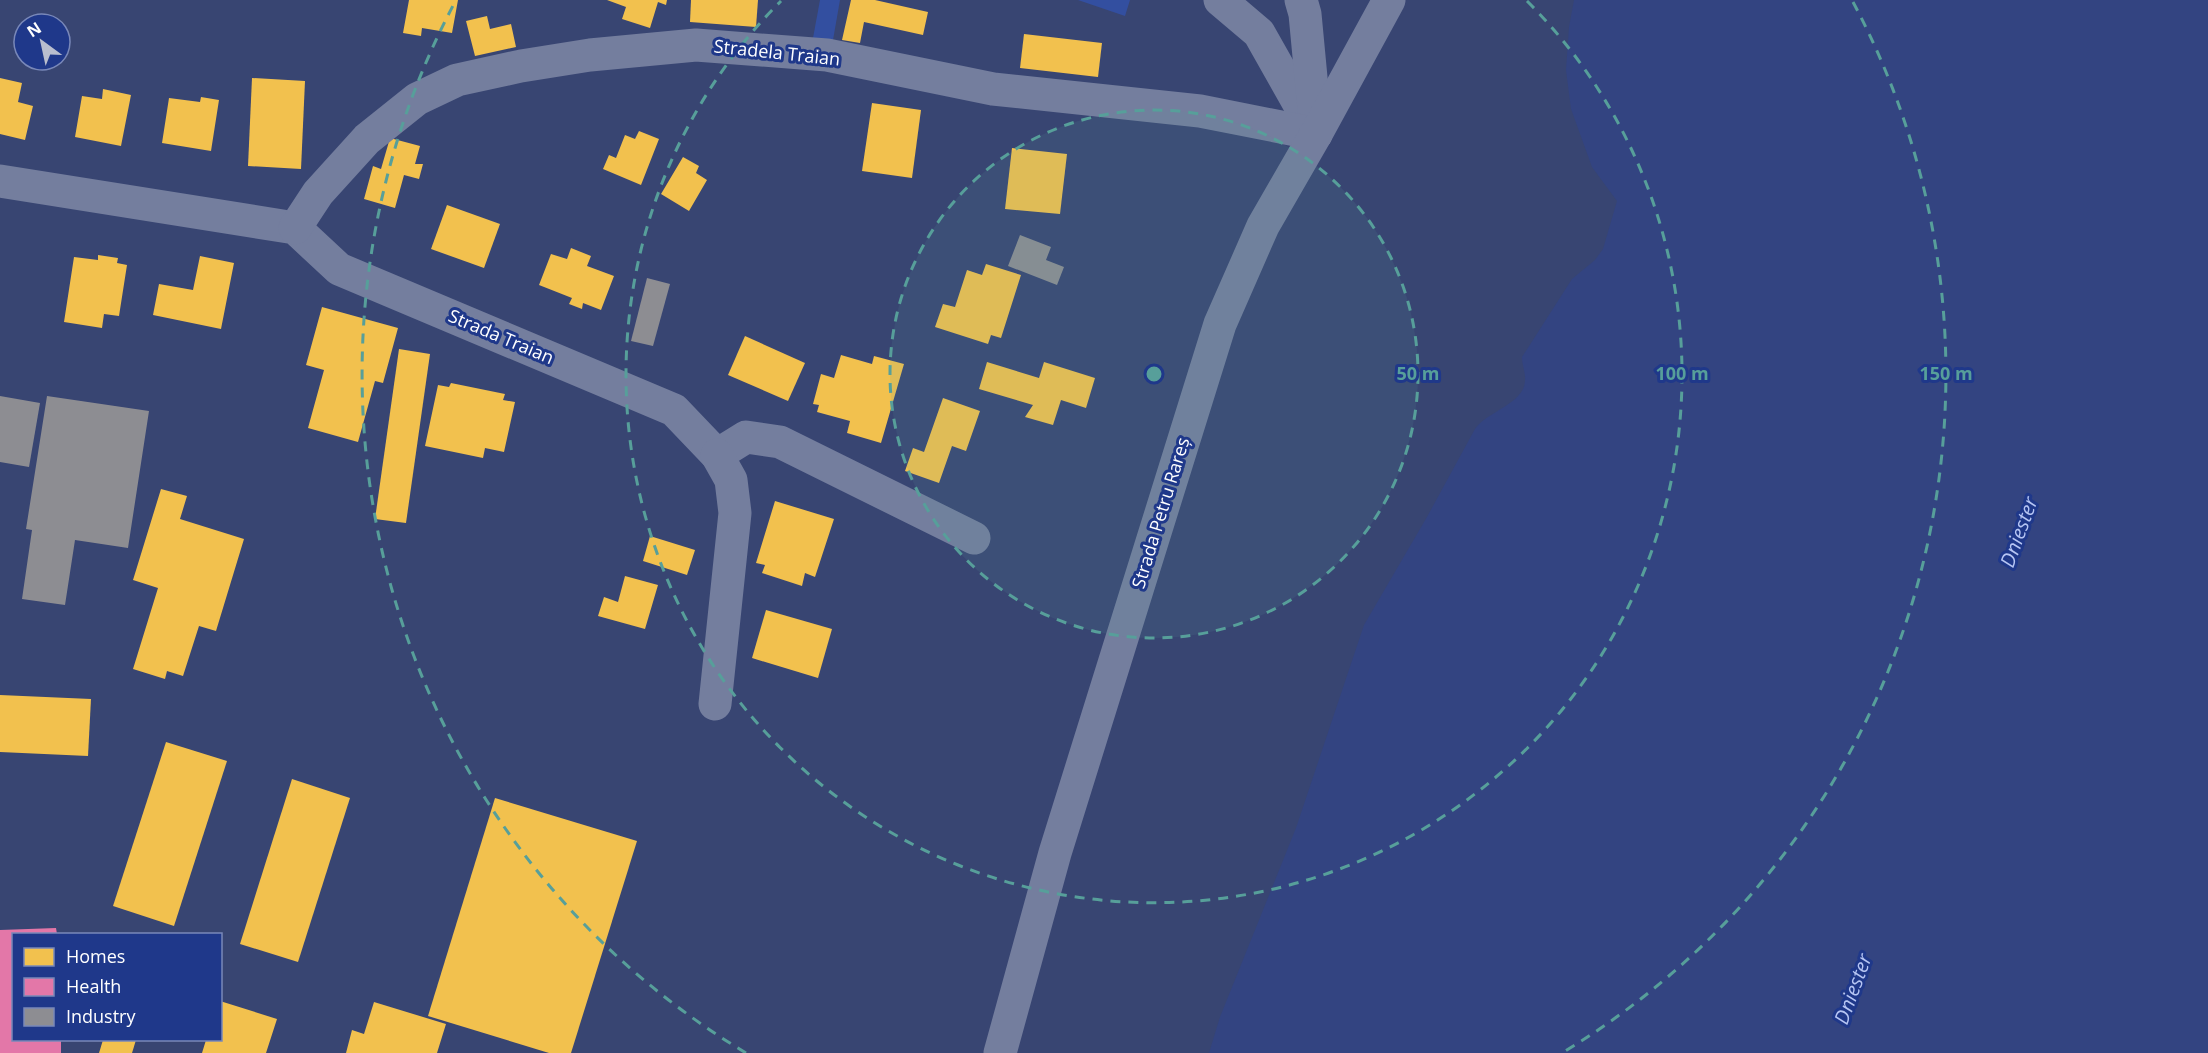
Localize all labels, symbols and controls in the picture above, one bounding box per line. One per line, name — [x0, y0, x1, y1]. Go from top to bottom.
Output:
north arrow — [12, 12, 72, 72]
text: N — [22, 17, 45, 42]
street label: Stradela Traian — [713, 33, 841, 71]
street label: Strada Traian — [445, 303, 558, 369]
text: 50 m — [1397, 361, 1439, 385]
text: 100 m — [1655, 361, 1709, 385]
text: 150 m — [1919, 361, 1973, 385]
centre of rings — [1144, 364, 1164, 384]
street label: Strada Petru Rareș — [1126, 434, 1194, 591]
water label: Dniester — [1993, 492, 2044, 571]
legend — [12, 933, 222, 1041]
text: Homes — [66, 944, 125, 968]
water label: Dniester — [1827, 949, 1878, 1028]
text: Health — [66, 974, 121, 998]
text: Industry — [66, 1004, 136, 1028]

